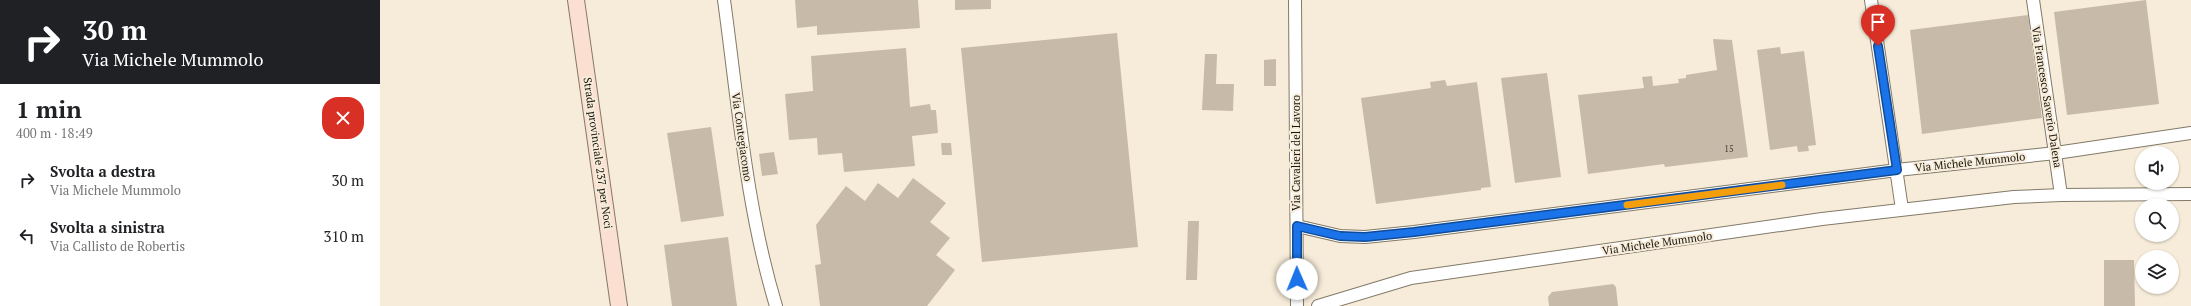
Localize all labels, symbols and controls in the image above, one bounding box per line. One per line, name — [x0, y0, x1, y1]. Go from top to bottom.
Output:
pin — [1861, 5, 1895, 46]
text: 30 m — [82, 11, 147, 48]
icon: arrive — [1867, 11, 1889, 33]
icon: right — [16, 16, 68, 68]
street label: Via Francesco Saverio Dalena — [2029, 25, 2065, 169]
text: Via Michele Mummolo — [82, 47, 263, 71]
street label: Strada provinciale 237 per Noci — [580, 76, 616, 230]
street label: Via Contegiacomo — [729, 92, 755, 182]
text: 1 min — [16, 93, 82, 125]
street label: Via Cavalieri del Lavoro — [1289, 95, 1303, 211]
button: close — [322, 97, 364, 139]
text: 400 m · 18:49 — [16, 124, 93, 142]
house number: 15 — [1724, 143, 1734, 155]
map controls — [2135, 146, 2179, 294]
button: sound — [2135, 146, 2179, 190]
street label: Via Michele Mummolo — [1914, 149, 2026, 175]
text: Svolta a destra — [50, 161, 156, 181]
icon: right — [16, 169, 38, 191]
text: 30 m — [331, 170, 364, 190]
text: Via Michele Mummolo — [50, 181, 181, 199]
button: search — [2135, 198, 2179, 242]
text: Svolta a sinistra — [50, 217, 165, 237]
icon: left — [16, 225, 38, 247]
text: 310 m — [323, 226, 364, 246]
street label: Via Michele Mummolo — [1601, 228, 1713, 258]
text: Via Callisto de Robertis — [50, 237, 185, 255]
button: layers — [2135, 250, 2179, 294]
position arrow — [1276, 258, 1318, 300]

